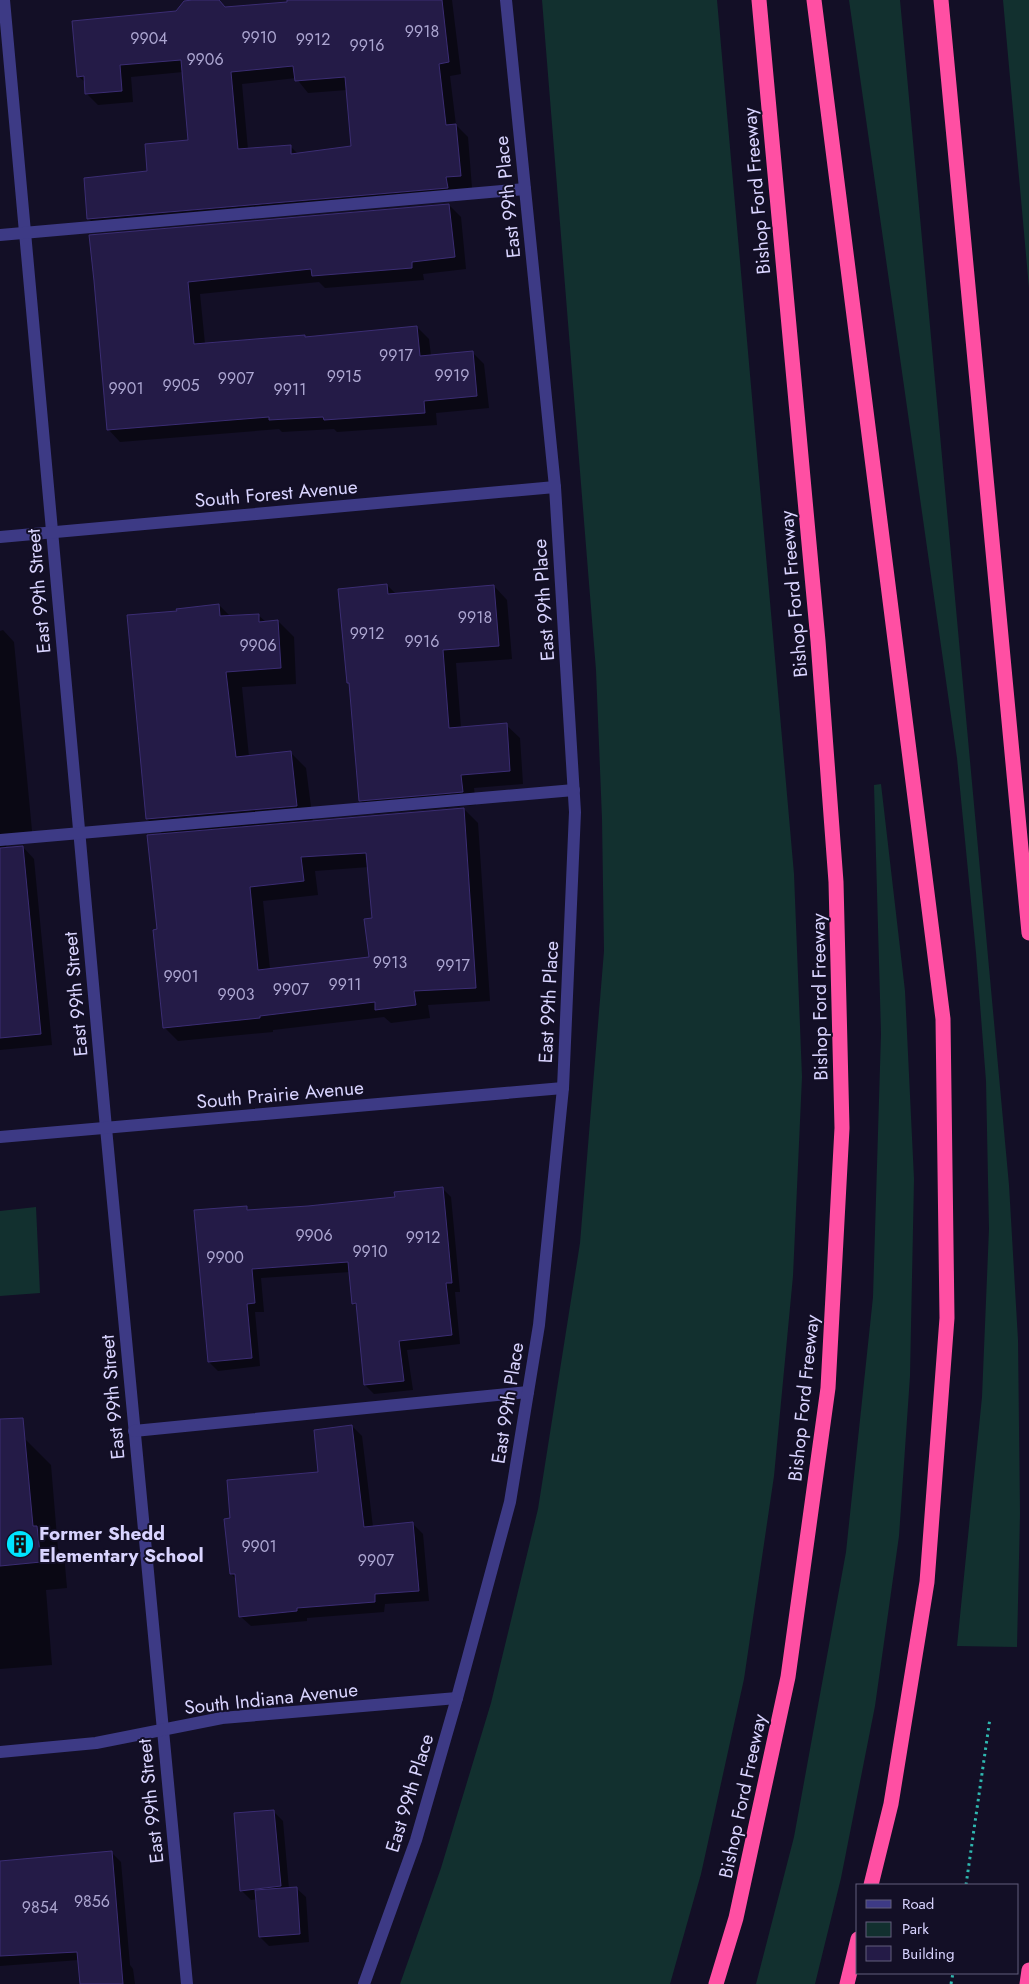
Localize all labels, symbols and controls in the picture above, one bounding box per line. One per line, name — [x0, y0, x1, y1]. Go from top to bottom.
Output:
house number: 9918 — [405, 20, 439, 43]
house number: 9910 — [241, 26, 277, 49]
house number: 9904 — [130, 27, 168, 50]
house number: 9912 — [296, 28, 330, 51]
house number: 9916 — [350, 34, 384, 57]
house number: 9906 — [186, 48, 224, 71]
street label: Bishop Ford Freeway — [736, 106, 777, 276]
street label: East 99th Place — [488, 134, 527, 259]
house number: 9917 — [379, 344, 414, 367]
house number: 9919 — [435, 364, 469, 387]
house number: 9915 — [327, 365, 361, 388]
house number: 9907 — [218, 367, 255, 390]
house number: 9905 — [162, 374, 200, 397]
house number: 9901 — [108, 377, 144, 400]
house number: 9911 — [274, 378, 306, 401]
street label: South Forest Avenue — [193, 473, 359, 514]
street label: Bishop Ford Freeway — [773, 509, 814, 679]
street label: East 99th Street — [20, 527, 57, 654]
street label: East 99th Place — [526, 538, 561, 662]
house number: 9918 — [458, 606, 492, 629]
house number: 9912 — [350, 622, 384, 645]
house number: 9916 — [405, 630, 439, 653]
house number: 9906 — [239, 634, 277, 657]
street label: Bishop Ford Freeway — [805, 912, 834, 1081]
street label: East 99th Street — [57, 930, 94, 1057]
street label: East 99th Place — [532, 940, 565, 1064]
house number: 9913 — [373, 951, 407, 974]
house number: 9917 — [436, 954, 471, 977]
house number: 9901 — [163, 965, 199, 988]
house number: 9911 — [329, 973, 361, 996]
house number: 9907 — [273, 978, 310, 1001]
house number: 9903 — [218, 983, 255, 1006]
street label: South Prairie Avenue — [195, 1074, 365, 1115]
house number: 9906 — [295, 1224, 333, 1247]
house number: 9912 — [406, 1226, 440, 1249]
house number: 9910 — [352, 1240, 388, 1263]
house number: 9900 — [206, 1246, 244, 1269]
street label: Bishop Ford Freeway — [781, 1313, 826, 1483]
street label: East 99th Street — [94, 1333, 131, 1460]
street label: East 99th Place — [485, 1340, 530, 1466]
place label: Former Shedd Elementary School — [39, 1520, 204, 1569]
building icon: Former Shedd Elementary School — [5, 1529, 35, 1559]
house number: 9901 — [241, 1535, 277, 1558]
house number: 9907 — [358, 1549, 395, 1572]
street label: South Indiana Avenue — [183, 1676, 359, 1721]
street label: Bishop Ford Freeway — [712, 1711, 773, 1881]
street label: East 99th Place — [379, 1730, 440, 1856]
street label: East 99th Street — [130, 1737, 170, 1865]
legend — [856, 1884, 1019, 1974]
house number: 9856 — [74, 1890, 110, 1913]
text: Road — [902, 1893, 934, 1915]
house number: 9854 — [22, 1896, 58, 1919]
text: Park — [902, 1918, 929, 1940]
text: Building — [902, 1943, 954, 1965]

